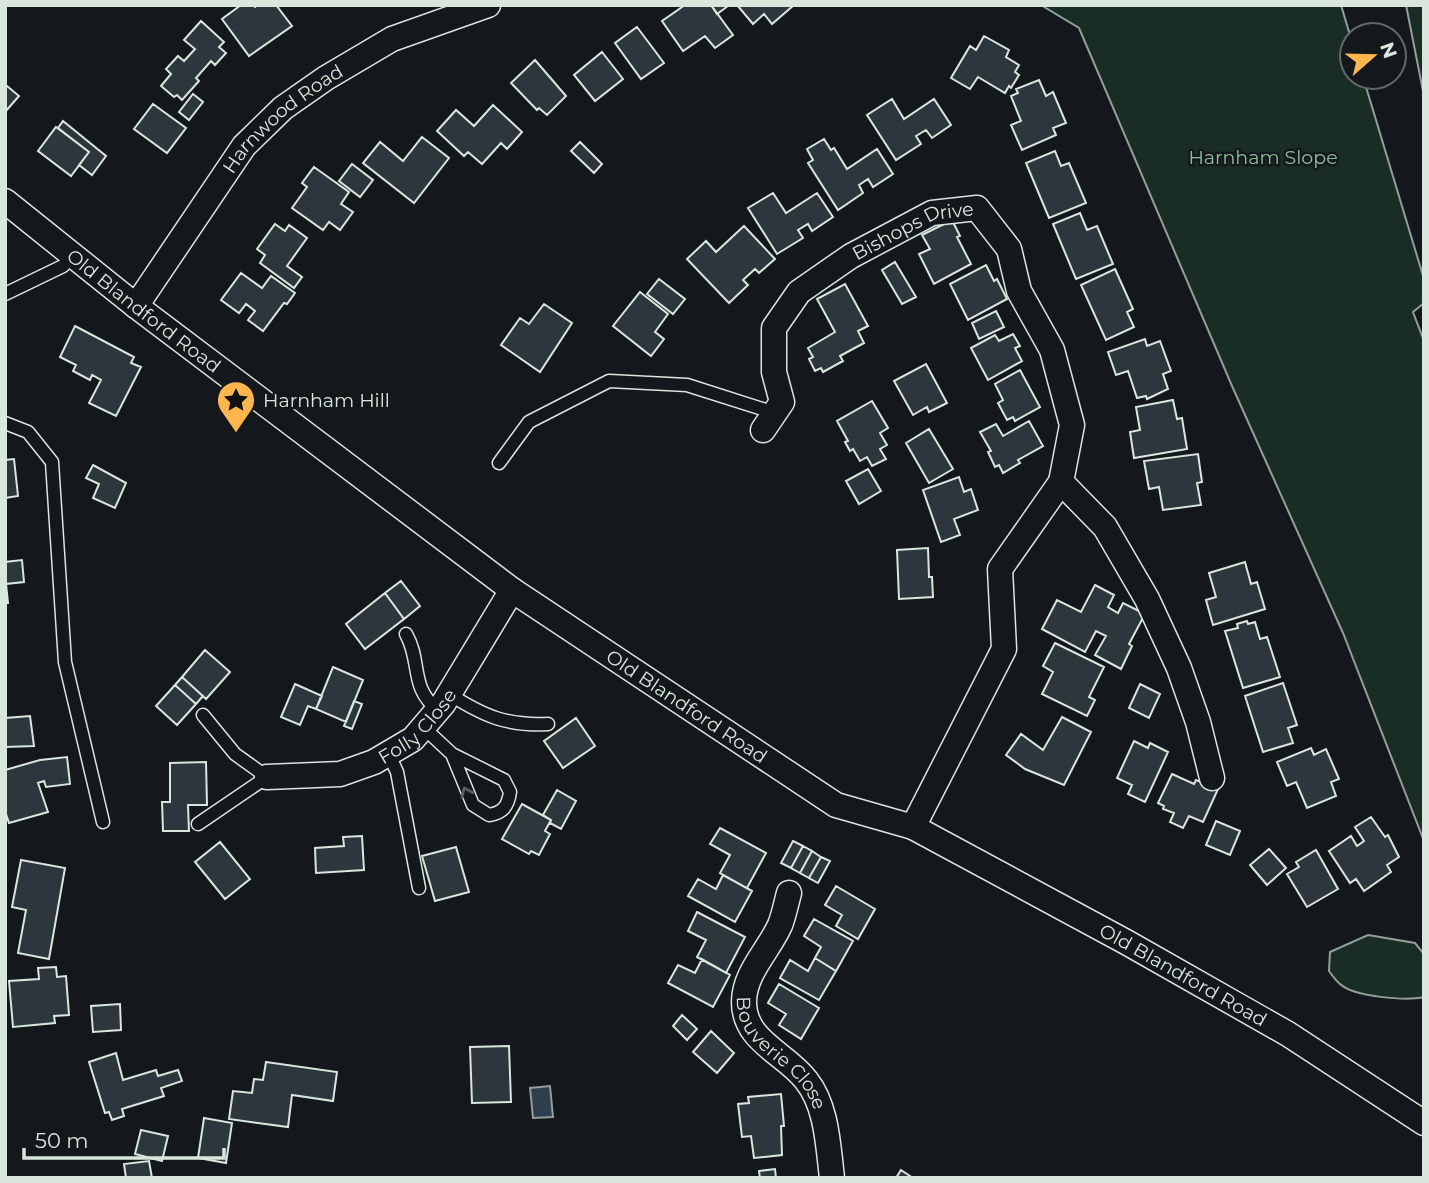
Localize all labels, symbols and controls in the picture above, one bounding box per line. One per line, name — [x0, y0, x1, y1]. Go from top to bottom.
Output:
north arrow — [1338, 21, 1408, 91]
text: N — [1375, 39, 1402, 62]
street label: Harnwood Road — [218, 60, 347, 178]
park label: Harnham Slope — [1188, 146, 1338, 169]
street label: Bishops Drive — [848, 197, 975, 265]
street label: Old Blandford Road — [62, 244, 225, 378]
place icon: Harnham Hill — [215, 379, 257, 434]
place label: Harnham Hill — [263, 389, 390, 412]
street label: Old Blandford Road — [602, 645, 772, 768]
street label: Folly Close — [374, 685, 461, 769]
one-way arrow — [460, 786, 474, 799]
street label: Old Blandford Road — [1095, 919, 1271, 1032]
street label: Bouverie Close — [732, 996, 831, 1113]
scale bar — [24, 1116, 224, 1160]
text: 50 m — [35, 1128, 89, 1153]

